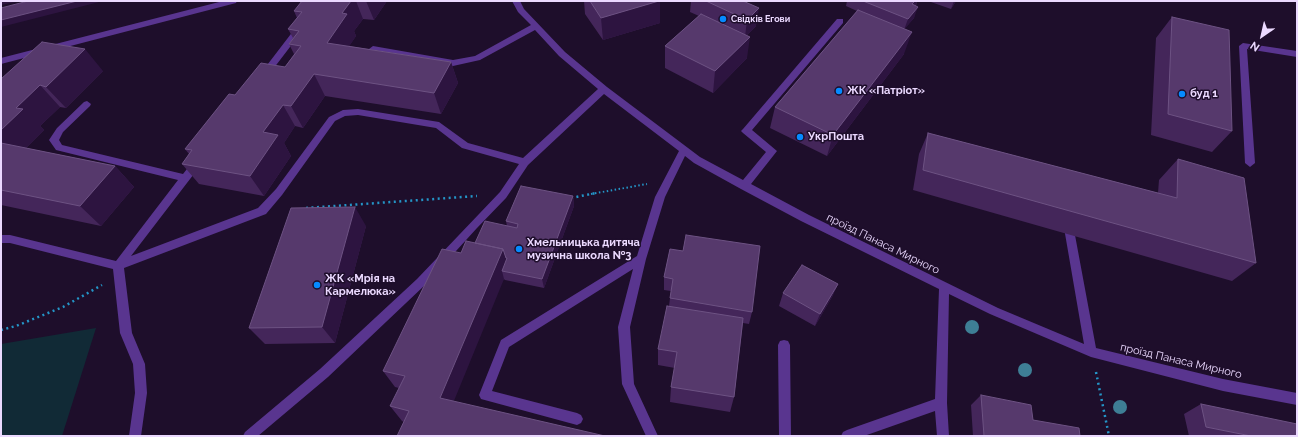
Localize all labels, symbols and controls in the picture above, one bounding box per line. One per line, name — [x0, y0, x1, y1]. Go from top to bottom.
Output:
marker: Свідків Егови — [718, 14, 728, 24]
place label: Свідків Егови — [731, 14, 790, 24]
north arrow — [1242, 16, 1282, 56]
text: N — [1248, 39, 1262, 54]
place label: ЖК «Патріот» — [847, 84, 925, 98]
marker: ЖК «Патріот» — [834, 86, 844, 96]
place label: буд 1 — [1190, 87, 1218, 101]
marker: буд 1 — [1177, 89, 1187, 99]
place label: УкрПошта — [808, 130, 864, 144]
marker: УкрПошта — [795, 132, 805, 142]
street label: проїзд Панаса Мирного — [824, 211, 942, 277]
place label: Хмельницька дитяча музична школа №3 — [527, 236, 640, 262]
marker: Хмельницька дитяча музична школа №3 — [514, 244, 524, 254]
place label: ЖК «Мрія на Кармелюка» — [325, 272, 396, 298]
marker: ЖК «Мрія на Кармелюка» — [312, 280, 322, 290]
street label: проїзд Панаса Мирного — [1119, 341, 1243, 381]

